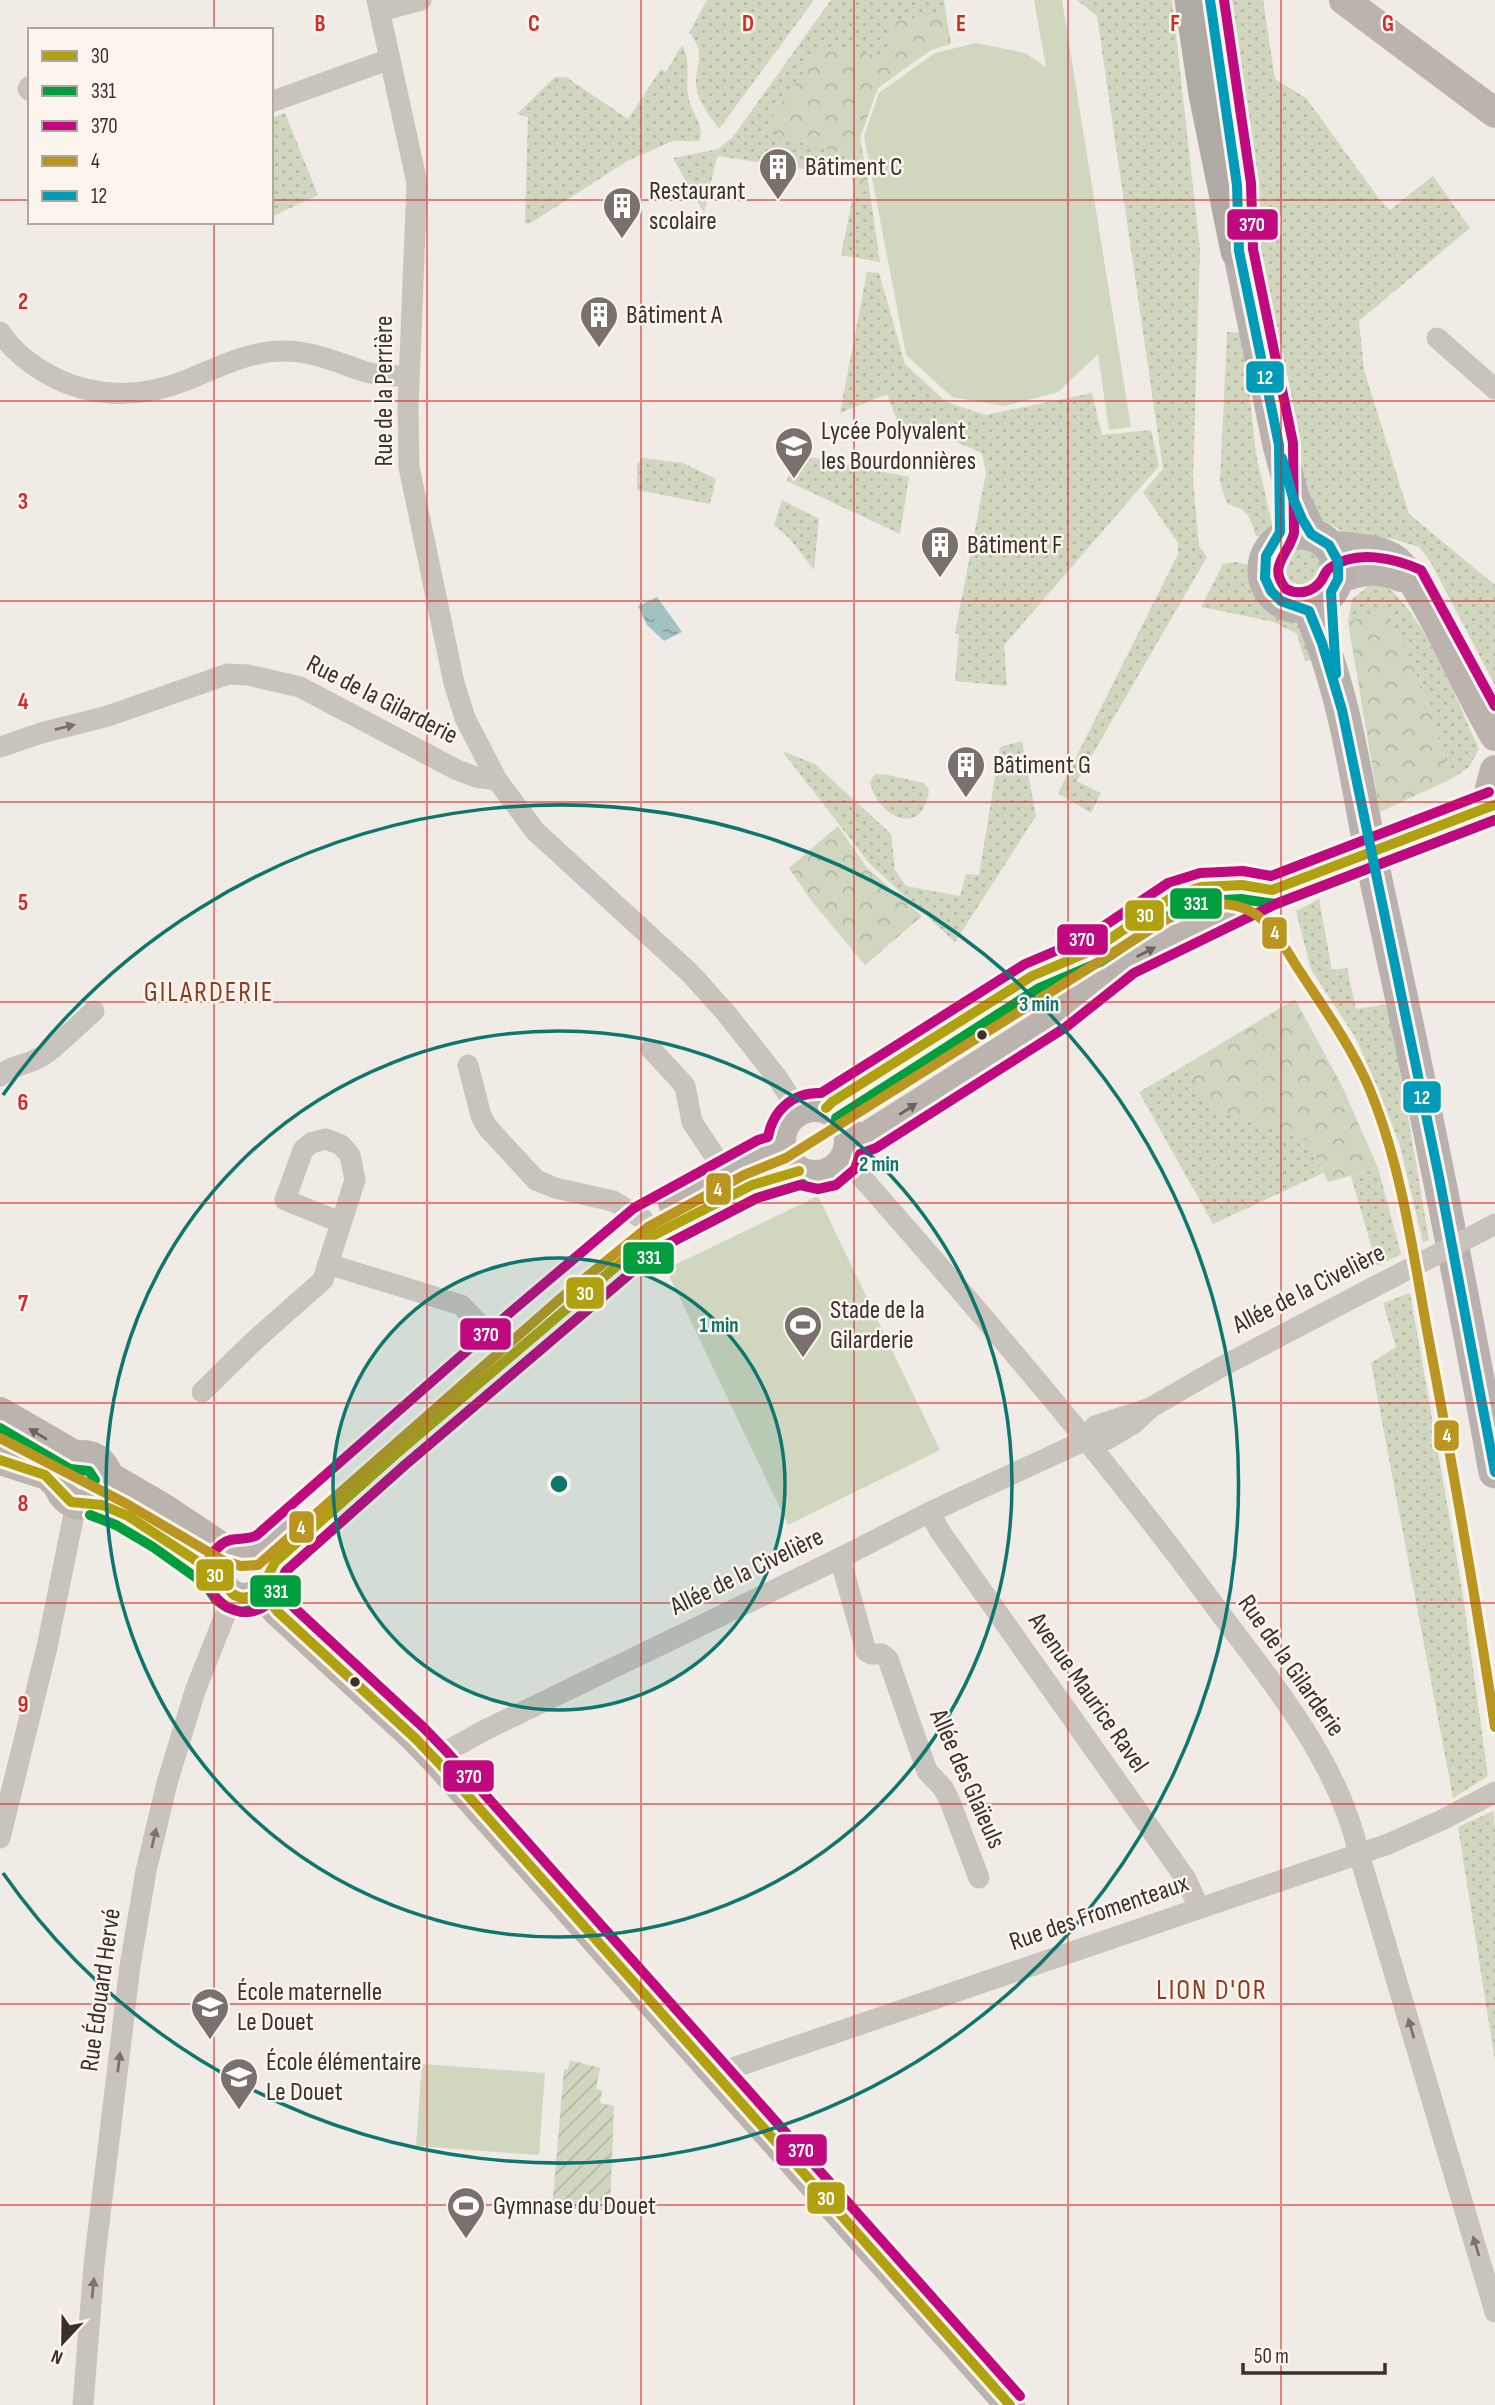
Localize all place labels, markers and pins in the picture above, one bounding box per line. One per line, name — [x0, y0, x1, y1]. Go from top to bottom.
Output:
building icon: Bâtiment C — [757, 146, 799, 201]
place label: Bâtiment C — [805, 152, 903, 183]
place label: Restaurant scolaire — [649, 176, 746, 237]
building icon: Restaurant scolaire — [601, 185, 643, 240]
building icon: Bâtiment A — [578, 294, 620, 349]
place label: Bâtiment A — [626, 300, 723, 331]
place label: Lycée Polyvalent les Bourdonnières — [821, 416, 976, 477]
school or university icon: Lycée Polyvalent les Bourdonnières — [773, 425, 815, 480]
building icon: Bâtiment F — [919, 524, 961, 579]
place label: Bâtiment F — [967, 530, 1062, 561]
building icon: Bâtiment G — [945, 744, 987, 799]
place label: Bâtiment G — [993, 750, 1091, 781]
unlabelled marker — [975, 1028, 989, 1042]
place label: Stade de la Gilarderie — [830, 1295, 925, 1356]
sports icon: Stade de la Gilarderie — [782, 1304, 824, 1359]
centre of rings — [547, 1472, 571, 1496]
unlabelled marker — [348, 1675, 362, 1689]
place label: École maternelle Le Douet — [237, 1977, 382, 2038]
school or university icon: École maternelle Le Douet — [189, 1986, 231, 2041]
place label: École élémentaire Le Douet — [266, 2047, 421, 2108]
school or university icon: École élémentaire Le Douet — [218, 2056, 260, 2111]
sports icon: Gymnase du Douet — [445, 2185, 487, 2240]
place label: Gymnase du Douet — [493, 2191, 656, 2222]

